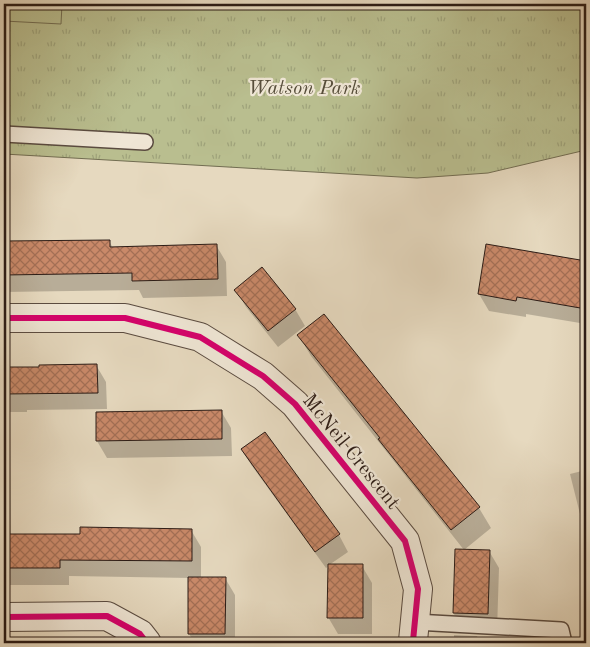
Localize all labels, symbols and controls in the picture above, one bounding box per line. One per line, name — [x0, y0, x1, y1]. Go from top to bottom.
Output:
park label: Watson Park — [247, 79, 361, 99]
street label: McNeil Crescent — [298, 391, 403, 514]

